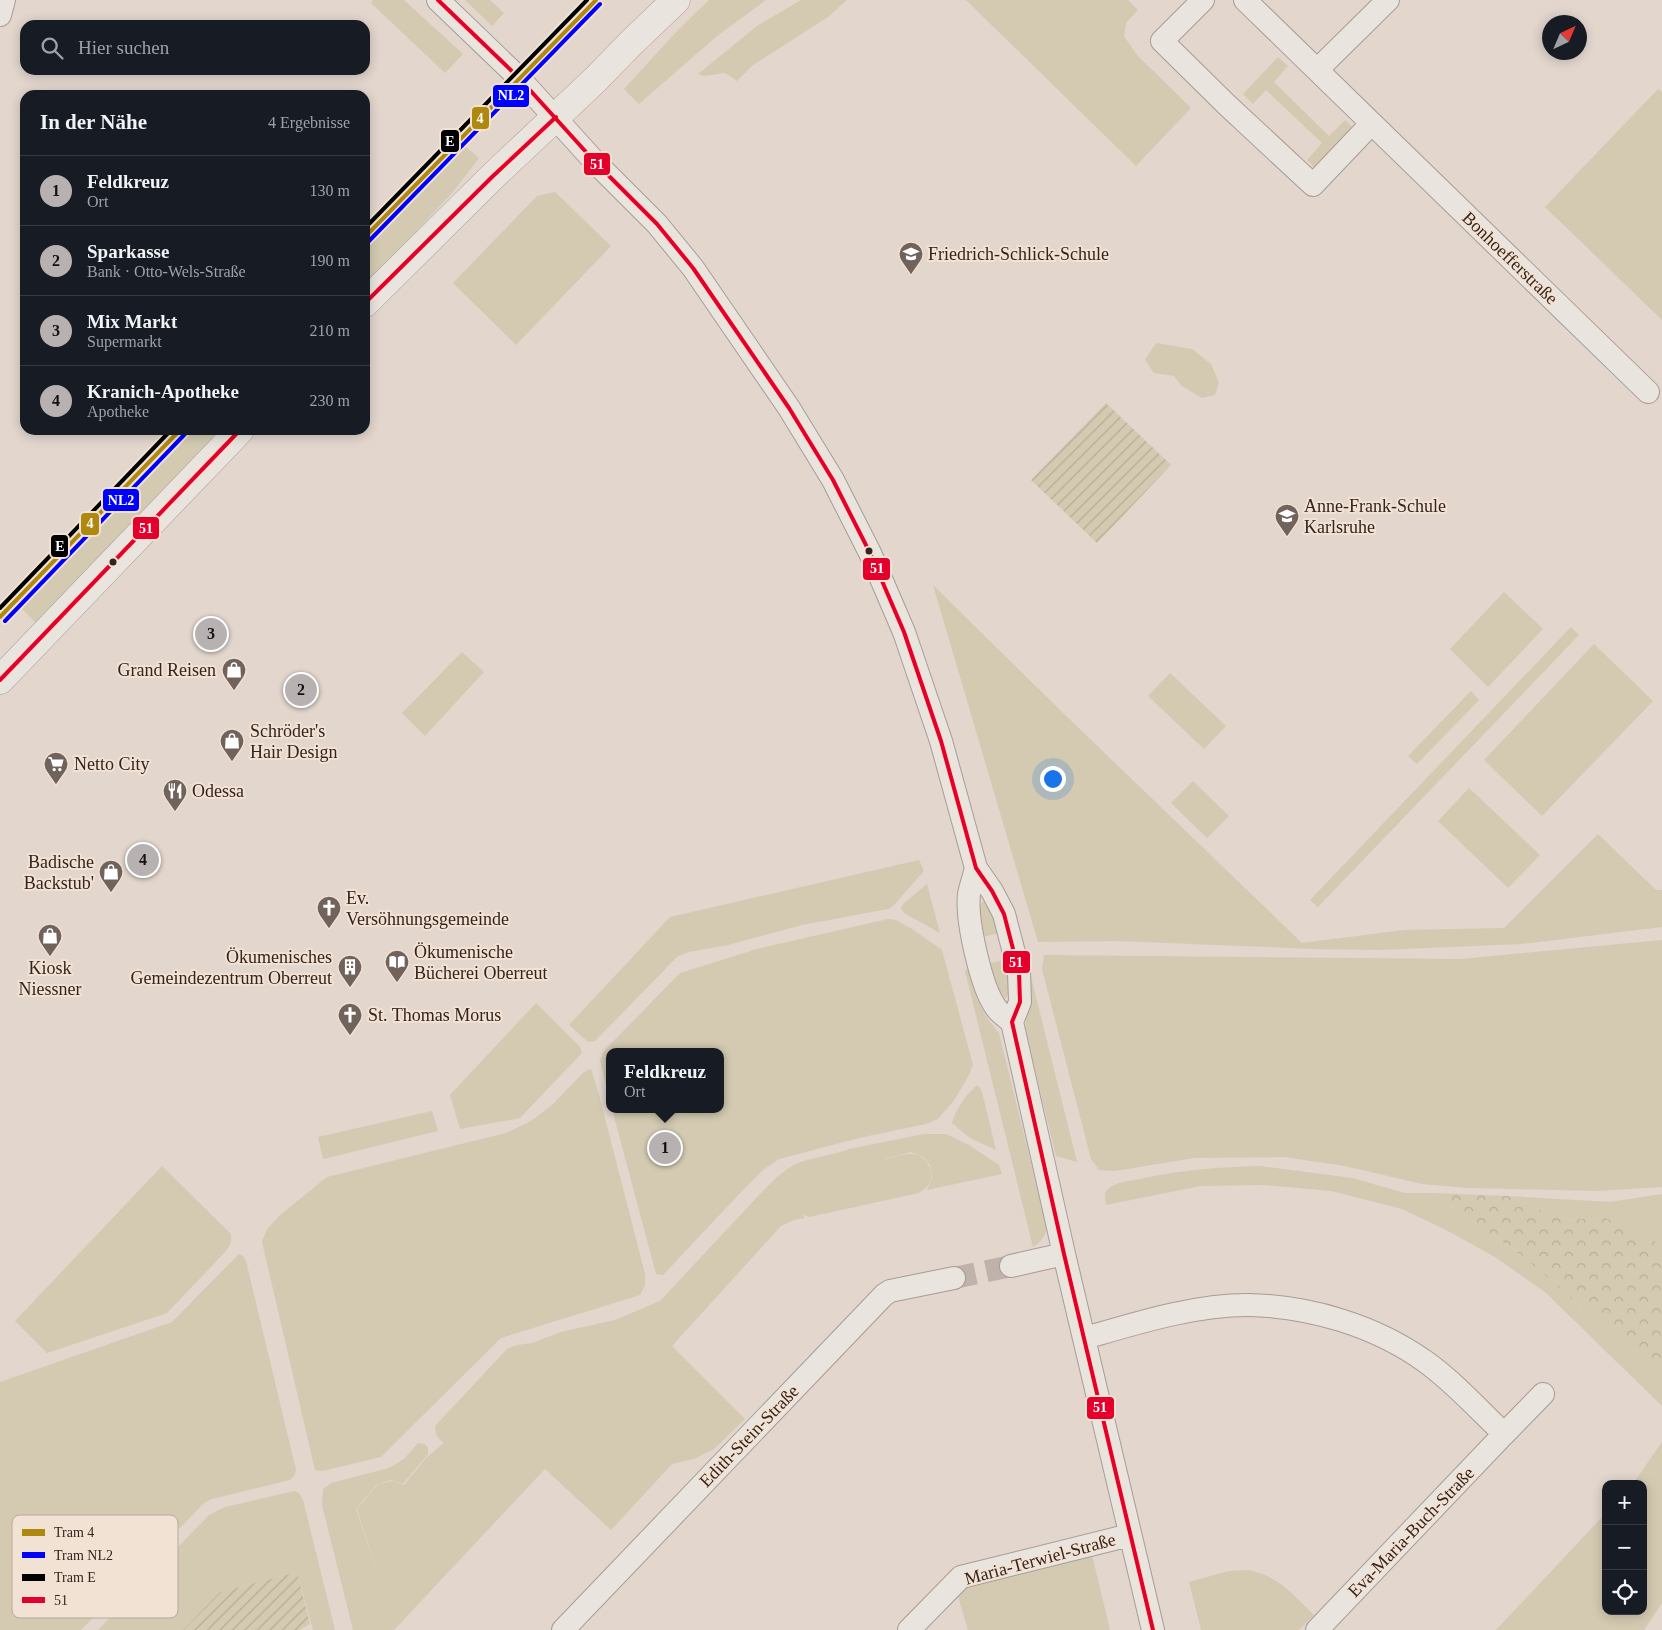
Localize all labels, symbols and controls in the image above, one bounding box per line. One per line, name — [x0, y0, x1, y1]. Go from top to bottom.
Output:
north arrow — [1542, 15, 1587, 60]
search box — [20, 20, 370, 75]
icon: search — [38, 34, 66, 62]
text: Hier suchen — [78, 37, 169, 58]
line badge: NL2 — [492, 84, 530, 108]
text: NL2 — [498, 88, 524, 103]
line badge: 4 — [471, 106, 490, 130]
text: In der Nähe — [40, 110, 147, 134]
text: 4 — [477, 111, 484, 126]
text: 4 Ergebnisse — [268, 114, 350, 131]
line badge: E — [440, 129, 460, 153]
text: E — [445, 134, 455, 149]
line badge: 51 — [583, 152, 611, 176]
text: 51 — [590, 157, 604, 172]
text: Feldkreuz — [87, 171, 169, 192]
text: 1 — [52, 182, 60, 199]
text: 130 m — [310, 182, 350, 199]
text: Ort — [87, 193, 108, 210]
street label: Bonhoefferstraße — [1458, 208, 1562, 308]
text: Sparkasse — [87, 241, 169, 262]
school or university icon: Friedrich-Schlick-Schule — [898, 241, 924, 275]
place label: Friedrich-Schlick-Schule — [928, 244, 1109, 264]
text: 2 — [52, 252, 60, 269]
text: 190 m — [310, 252, 350, 269]
text: Bank · Otto-Wels-Straße — [87, 263, 246, 280]
text: Mix Markt — [87, 311, 177, 332]
text: 3 — [52, 322, 60, 339]
text: 210 m — [310, 322, 350, 339]
text: Supermarkt — [87, 333, 162, 350]
text: Kranich-Apotheke — [87, 381, 239, 402]
text: 4 — [52, 392, 60, 409]
text: 230 m — [310, 392, 350, 409]
text: Apotheke — [87, 403, 149, 420]
line badge: NL2 — [102, 488, 140, 512]
text: NL2 — [108, 493, 134, 508]
place label: Anne-Frank-Schule Karlsruhe — [1304, 496, 1446, 537]
school or university icon: Anne-Frank-Schule Karlsruhe — [1274, 503, 1300, 537]
line badge: 4 — [80, 512, 100, 536]
text: 4 — [87, 516, 94, 531]
line badge: 51 — [132, 516, 160, 540]
text: 51 — [139, 521, 153, 536]
line badge: E — [50, 534, 69, 558]
text: E — [55, 539, 65, 554]
unlabelled marker — [864, 546, 874, 556]
unlabelled marker — [108, 557, 118, 567]
line badge: 51 — [862, 557, 891, 581]
text: 51 — [870, 561, 884, 576]
pin: 3 — [195, 615, 227, 653]
shop icon: Grand Reisen — [221, 657, 247, 691]
place label: Grand Reisen — [118, 660, 216, 680]
pin: 2 — [285, 671, 317, 709]
place label: Schröder's Hair Design — [250, 721, 337, 762]
shop icon: Schröder's Hair Design — [219, 728, 245, 762]
supermarket icon: Netto City — [43, 751, 69, 785]
place label: Netto City — [74, 754, 150, 774]
your location — [1040, 766, 1066, 792]
restaurant icon: Odessa — [162, 778, 188, 812]
place label: Odessa — [192, 781, 244, 801]
pin: 4 — [127, 841, 159, 879]
place label: Badische Backstub' — [24, 852, 94, 893]
shop icon: Badische Backstub' — [98, 859, 124, 893]
place label: Ev. Versöhnungsgemeinde — [346, 888, 509, 929]
church icon: Ev. Versöhnungsgemeinde — [316, 895, 342, 929]
shop icon: Kiosk Niessner — [37, 923, 63, 957]
place label: Ökumenische Bücherei Oberreut — [414, 942, 547, 983]
place label: Ökumenisches Gemeindezentrum Oberreut — [131, 947, 332, 988]
library icon: Ökumenische Bücherei Oberreut — [384, 949, 410, 983]
line badge: 51 — [1002, 950, 1031, 974]
building icon: Ökumenisches Gemeindezentrum Oberreut — [337, 954, 363, 988]
text: 51 — [1009, 955, 1023, 970]
place label: Kiosk Niessner — [19, 958, 81, 999]
church icon: St. Thomas Morus — [337, 1002, 363, 1036]
place label: St. Thomas Morus — [368, 1005, 501, 1025]
popup — [606, 1048, 724, 1113]
text: Feldkreuz — [624, 1061, 706, 1082]
text: Ort — [624, 1083, 645, 1100]
pin: 1 — [649, 1129, 681, 1167]
street label: Edith-Stein-Straße — [695, 1381, 803, 1491]
line badge: 51 — [1086, 1396, 1115, 1420]
text: 51 — [1093, 1400, 1107, 1415]
street label: Eva-Maria-Buch-Straße — [1344, 1463, 1478, 1601]
map controls — [1602, 1480, 1647, 1615]
button: + — [1602, 1480, 1647, 1525]
legend — [12, 1515, 178, 1618]
text: Tram 4 — [54, 1525, 94, 1540]
button: − — [1602, 1525, 1647, 1570]
street label: Maria-Terwiel-Straße — [962, 1529, 1118, 1589]
text: Tram NL2 — [54, 1548, 113, 1563]
text: Tram E — [54, 1570, 96, 1585]
button: locate — [1602, 1570, 1647, 1615]
text: 51 — [54, 1593, 68, 1608]

